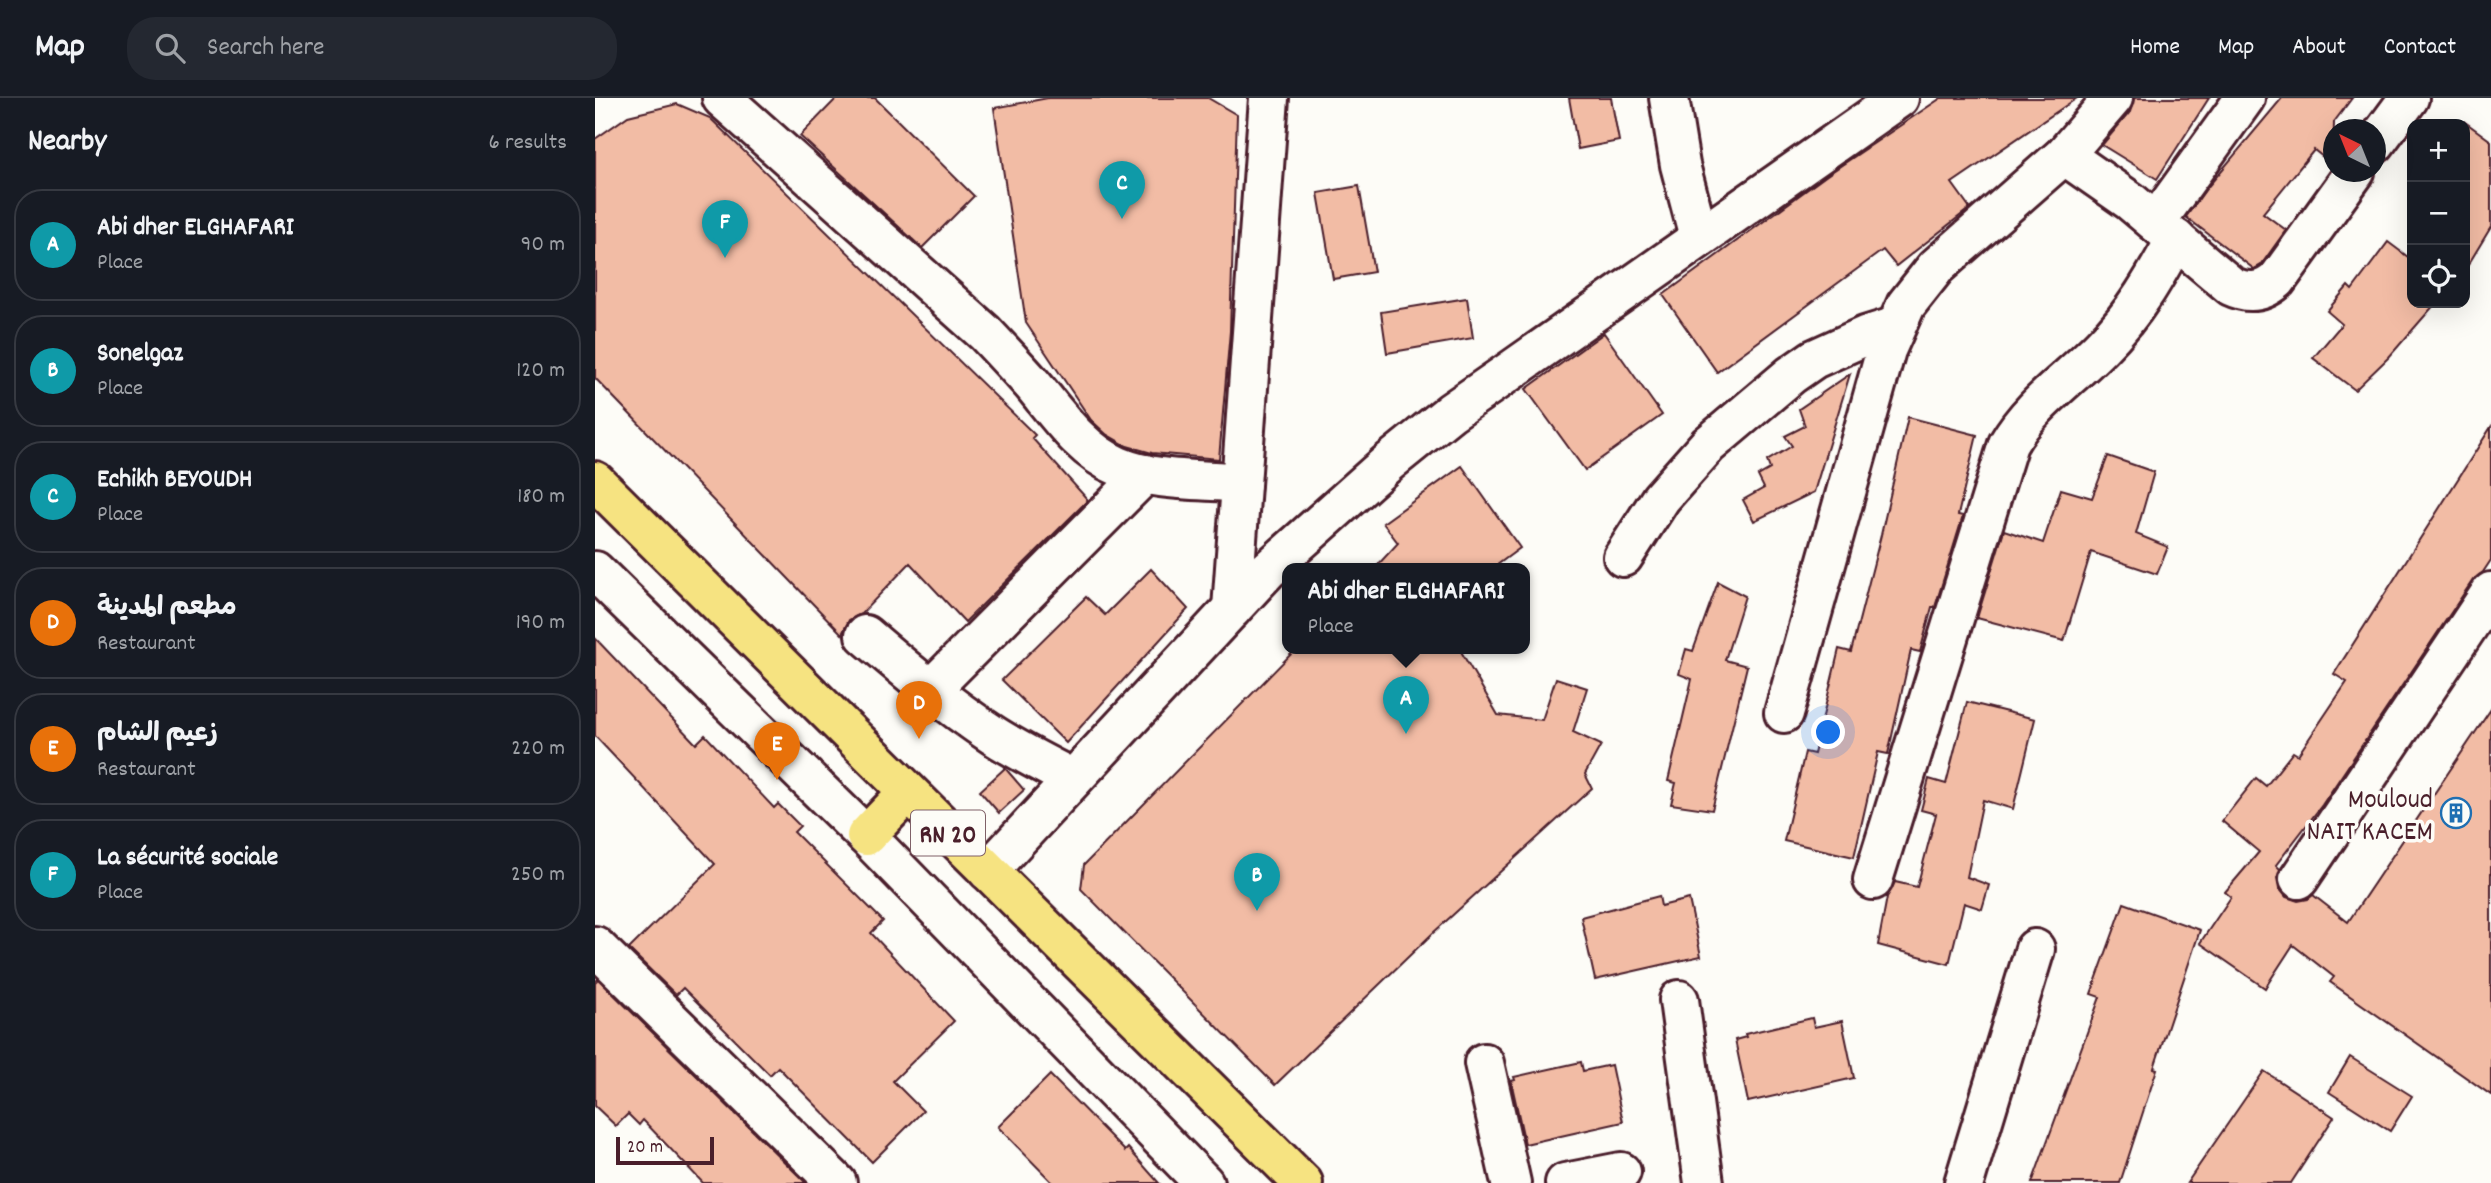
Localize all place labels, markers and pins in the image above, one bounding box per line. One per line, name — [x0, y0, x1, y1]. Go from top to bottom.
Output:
pin: C — [1099, 161, 1145, 219]
pin: F — [702, 200, 748, 258]
pin: A — [1383, 676, 1429, 734]
pin: D — [896, 681, 942, 739]
pin: E — [754, 722, 800, 780]
place label: Mouloud NAIT KACEM — [2306, 782, 2433, 854]
building icon: Mouloud NAIT KACEM — [2439, 796, 2473, 830]
pin: B — [1234, 853, 1280, 911]

